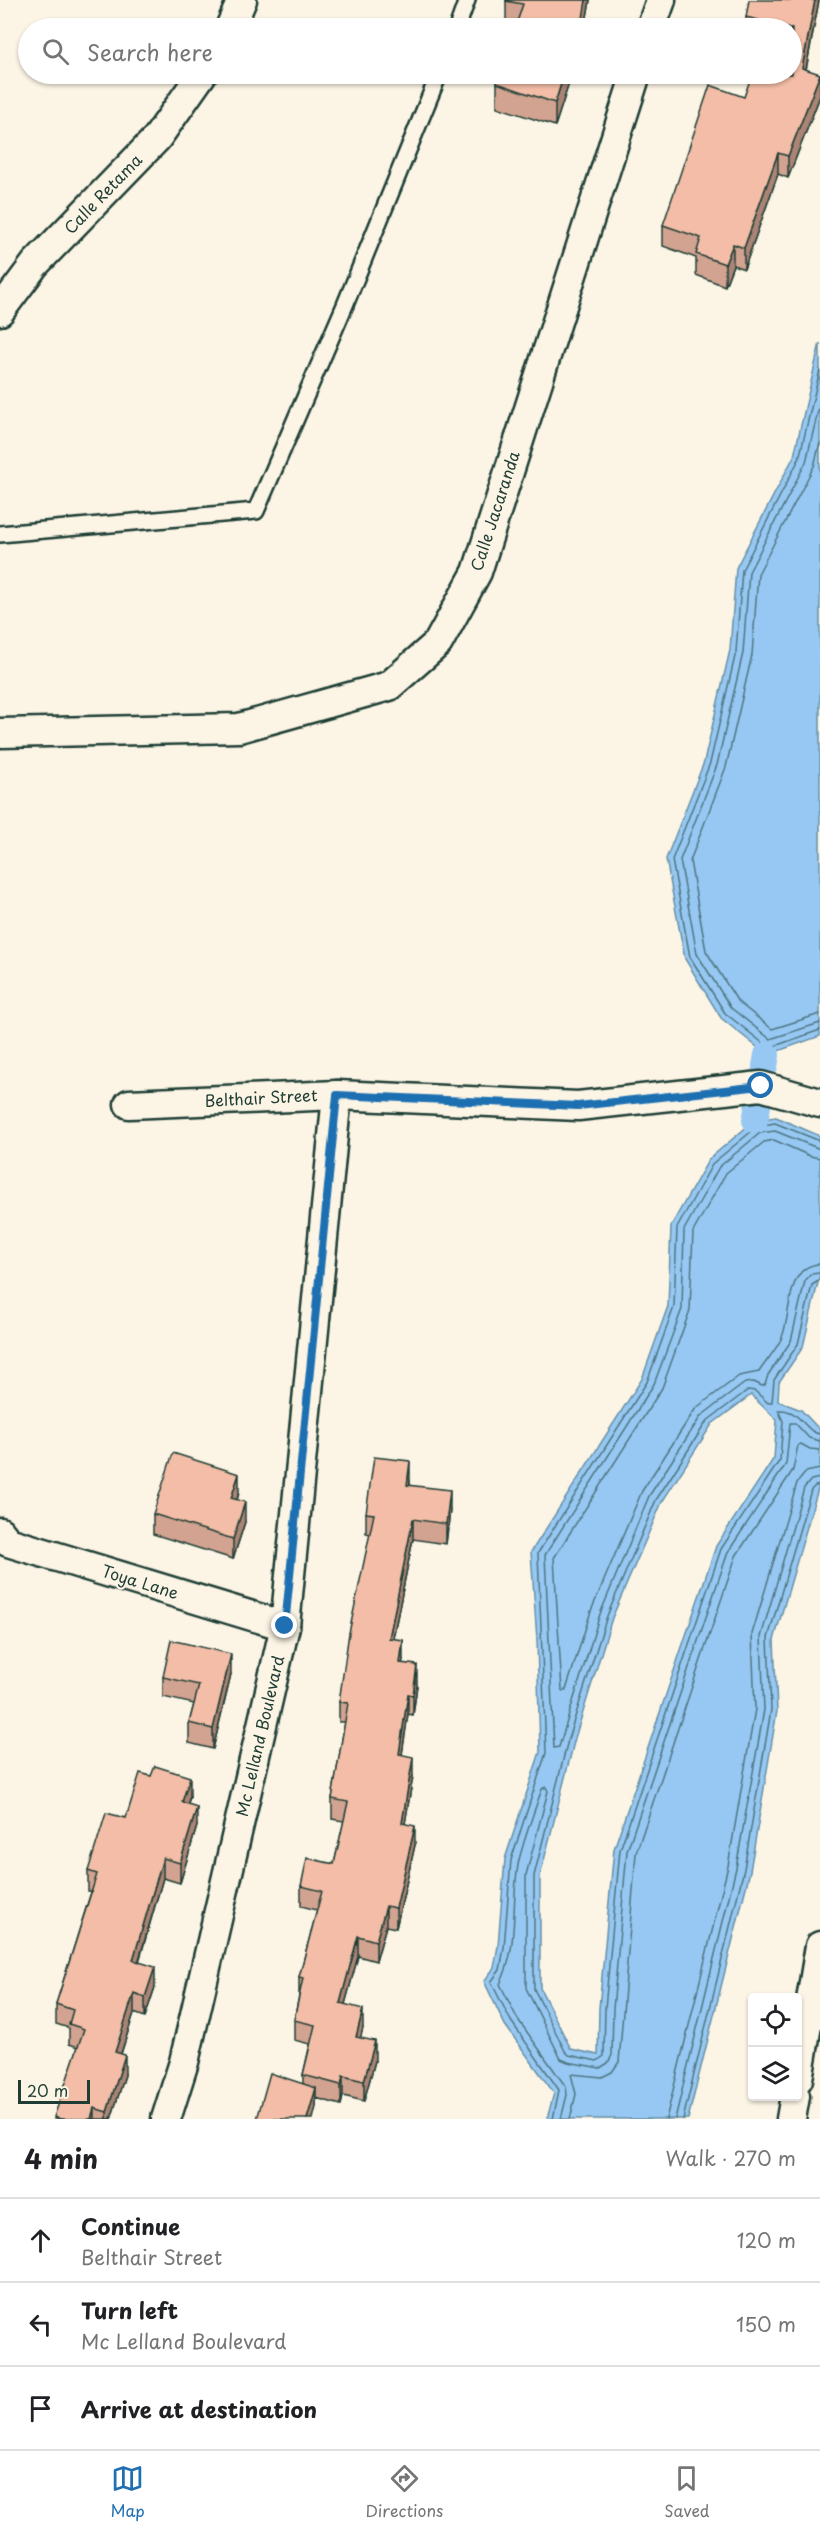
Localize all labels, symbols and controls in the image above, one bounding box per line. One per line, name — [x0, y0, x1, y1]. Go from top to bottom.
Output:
search box — [18, 18, 802, 84]
icon: search — [39, 35, 72, 68]
text: Search here — [87, 35, 213, 68]
street label: Calle Retama — [58, 148, 147, 239]
street label: Calle Jacaranda — [463, 447, 525, 574]
route start — [747, 1072, 773, 1098]
street label: Belthair Street — [204, 1082, 318, 1112]
street label: Toya Lane — [99, 1558, 182, 1604]
route end — [271, 1612, 297, 1638]
street label: Mc Lelland Boulevard — [229, 1653, 289, 1819]
map controls — [748, 1993, 802, 2101]
button: locate — [748, 1993, 802, 2047]
button: layers — [748, 2047, 802, 2101]
scale bar — [18, 2077, 90, 2104]
text: 20 m — [27, 2078, 68, 2102]
text: 4 min — [24, 2139, 98, 2178]
text: Walk · 270 m — [665, 2143, 796, 2173]
text: Continue — [81, 2209, 180, 2242]
icon: ahead — [24, 2224, 57, 2257]
text: 120 m — [737, 2225, 796, 2255]
text: Belthair Street — [81, 2242, 222, 2272]
text: Turn left — [81, 2293, 178, 2326]
icon: left — [24, 2308, 57, 2341]
text: 150 m — [736, 2309, 796, 2339]
text: Mc Lelland Boulevard — [81, 2326, 286, 2356]
icon: arrive — [24, 2392, 57, 2425]
text: Arrive at destination — [81, 2392, 317, 2425]
tab: Map — [110, 2462, 145, 2522]
tab: Directions — [365, 2462, 443, 2522]
tab: Saved — [664, 2462, 710, 2522]

